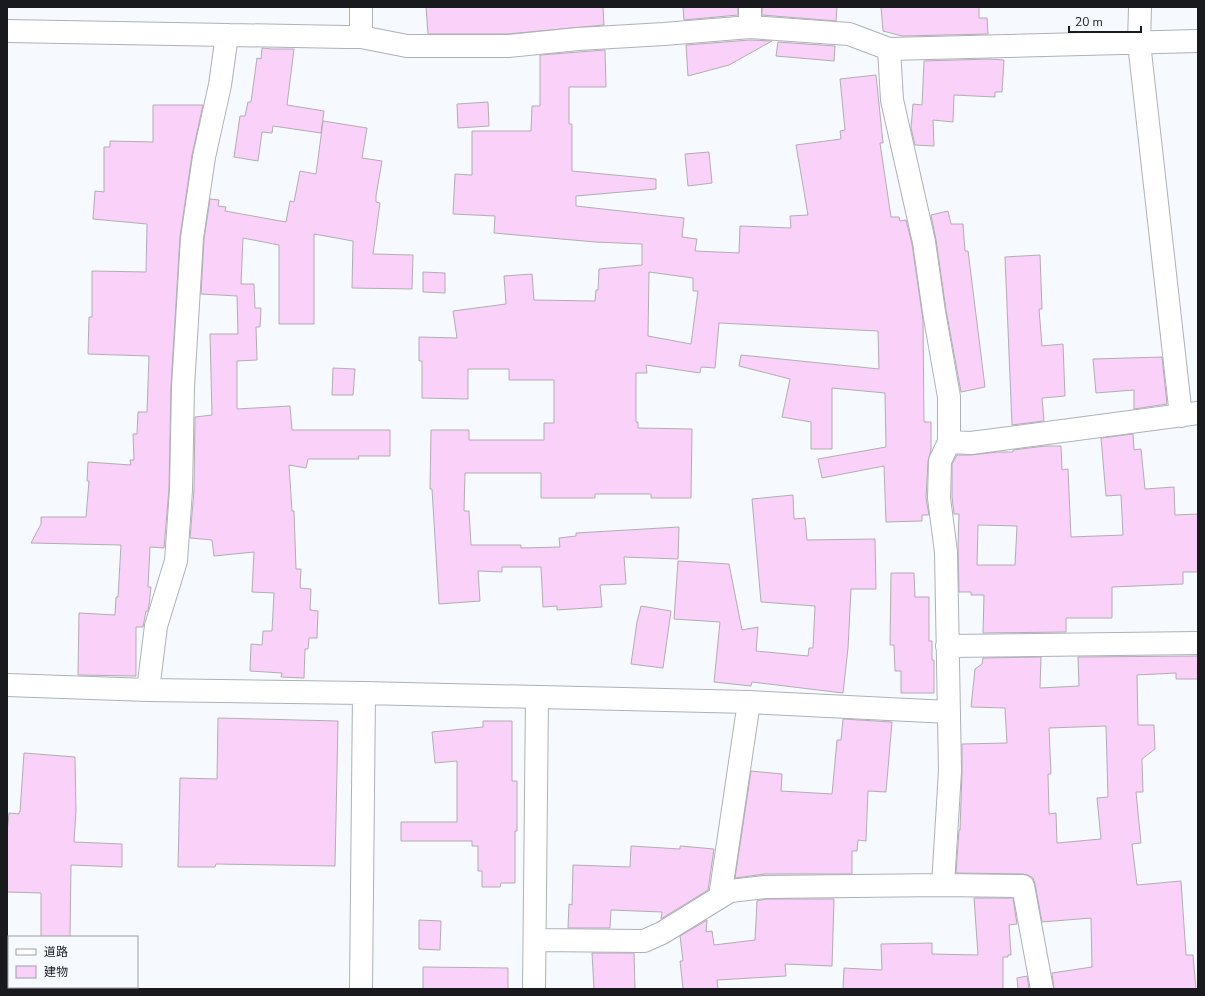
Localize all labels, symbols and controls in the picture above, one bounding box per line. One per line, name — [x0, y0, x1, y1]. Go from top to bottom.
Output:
scale bar — [1069, 8, 1141, 34]
text: 20 m — [1075, 14, 1103, 30]
legend — [8, 936, 138, 988]
text: 道路 — [44, 944, 68, 960]
text: 建物 — [44, 964, 68, 980]

